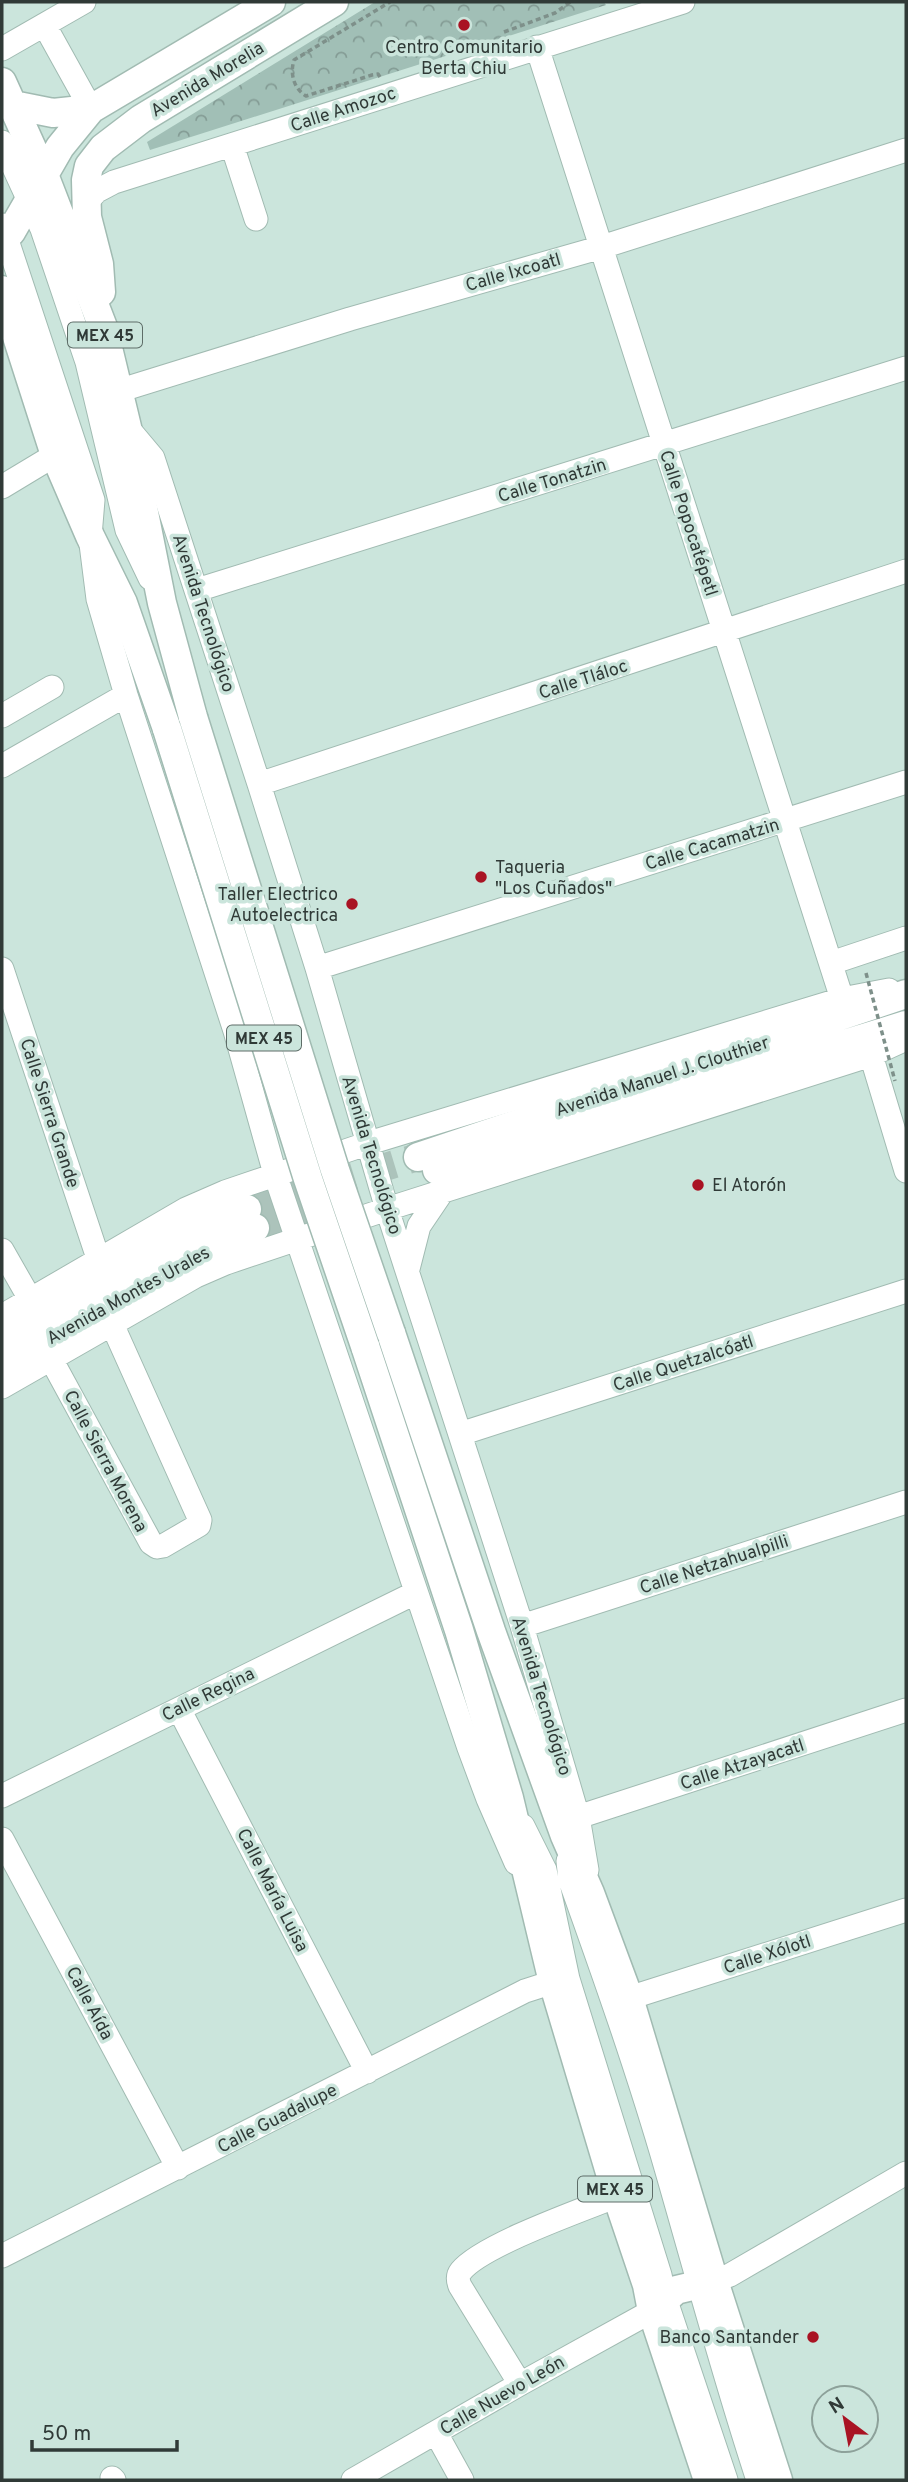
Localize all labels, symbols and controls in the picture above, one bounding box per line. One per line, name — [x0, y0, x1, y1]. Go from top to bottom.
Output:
marker: Centro Comunitario Berta Chiu — [456, 17, 472, 33]
street label: Avenida Morelia — [147, 37, 269, 123]
place label: Centro Comunitario Berta Chiu — [385, 37, 543, 81]
street label: Calle Amozoc — [288, 83, 399, 138]
street label: Calle Ixcoatl — [463, 249, 564, 298]
road number: MEX 45 — [68, 322, 142, 348]
street label: Calle Popocatépetl — [653, 448, 722, 599]
street label: Calle Tonatzin — [495, 454, 610, 509]
street label: Avenida Tecnológico — [166, 531, 239, 696]
street label: Calle Tláloc — [536, 655, 631, 706]
street label: Calle Cacamatzin — [642, 814, 782, 877]
place label: Taqueria "Los Cuñados" — [495, 857, 612, 901]
marker: Taqueria "Los Cuñados" — [473, 869, 489, 885]
place label: Taller Electrico Autoelectrica — [218, 884, 338, 928]
marker: Taller Electrico Autoelectrica — [344, 896, 360, 912]
road number: MEX 45 — [227, 1026, 301, 1050]
street label: Avenida Manuel J. Clouthier — [553, 1032, 772, 1123]
street label: Calle Sierra Grande — [14, 1036, 84, 1191]
street label: Avenida Tecnológico — [335, 1073, 406, 1238]
place label: El Atorón — [712, 1175, 786, 1198]
marker: El Atorón — [690, 1177, 706, 1193]
street label: Avenida Montes Urales — [43, 1242, 214, 1351]
street label: Calle Quetzalcóatl — [610, 1331, 757, 1398]
street label: Calle Sierra Morena — [58, 1387, 152, 1537]
street label: Calle Netzahualpilli — [637, 1530, 792, 1600]
street label: Avenida Tecnológico — [505, 1614, 576, 1779]
street label: Calle Regina — [159, 1663, 259, 1728]
street label: Calle Atzayacatl — [678, 1735, 807, 1796]
street label: Calle María Luisa — [231, 1825, 313, 1956]
street label: Calle Xólotl — [721, 1930, 814, 1980]
street label: Calle Aída — [60, 1963, 118, 2044]
street label: Calle Guadalupe — [214, 2079, 342, 2159]
road number: MEX 45 — [578, 2176, 652, 2202]
place label: Banco Santander — [659, 2327, 799, 2350]
marker: Banco Santander — [805, 2329, 821, 2345]
street label: Calle Nuevo León — [436, 2351, 569, 2441]
north arrow — [810, 2384, 880, 2454]
text: N — [825, 2392, 849, 2420]
scale bar — [32, 2408, 177, 2452]
text: 50 m — [42, 2421, 91, 2448]

